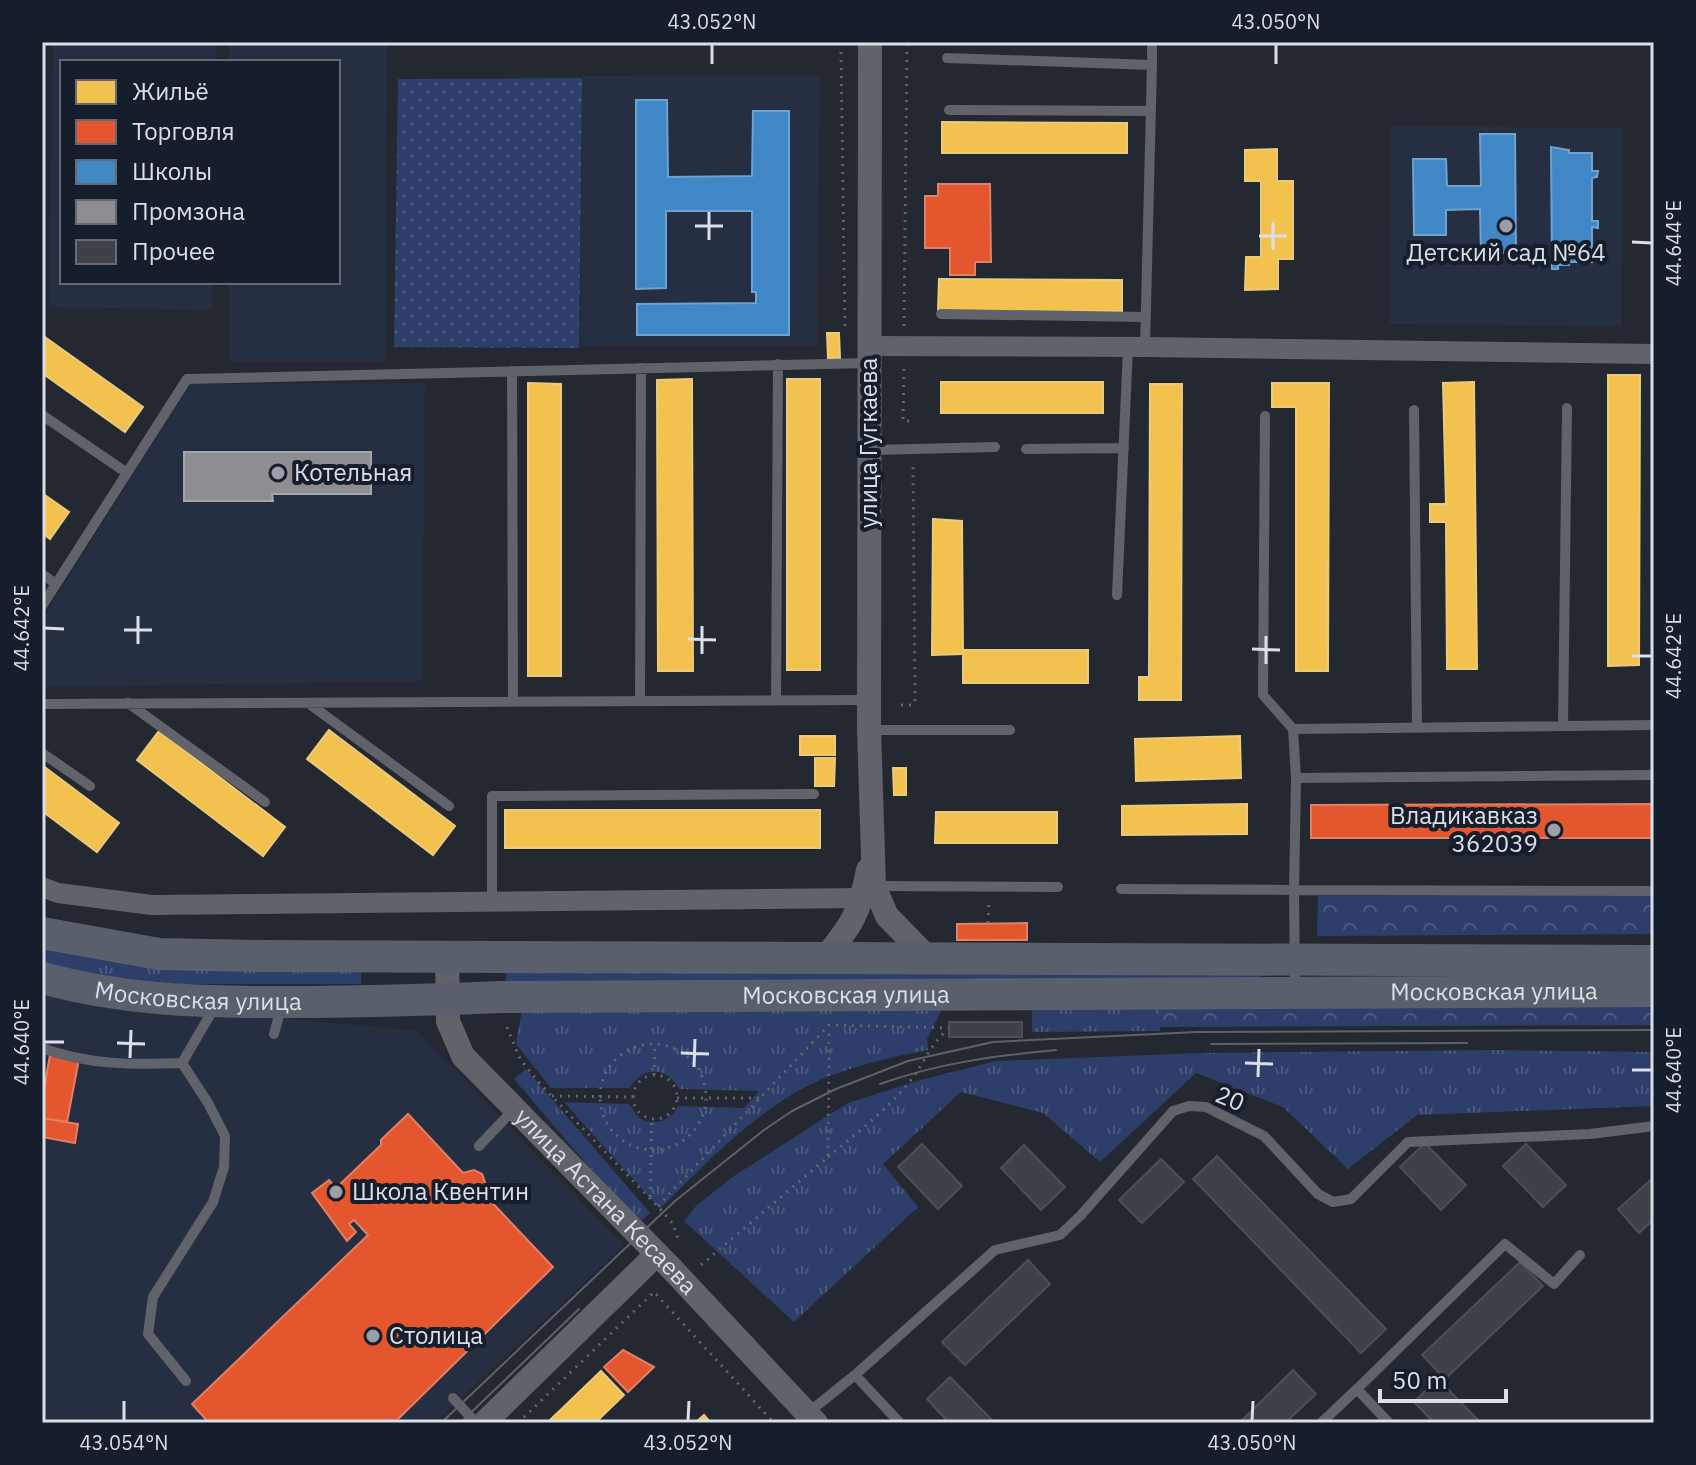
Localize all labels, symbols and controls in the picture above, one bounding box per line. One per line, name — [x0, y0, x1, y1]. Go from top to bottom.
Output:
text: 43.052°N — [668, 8, 756, 35]
text: 43.050°N — [1232, 8, 1320, 35]
legend — [60, 60, 340, 284]
text: Жильё — [132, 75, 209, 107]
text: Торговля — [132, 115, 235, 147]
text: Школы — [132, 155, 212, 187]
text: Промзона — [132, 195, 245, 227]
text: 44.644°E — [1660, 200, 1687, 286]
marker: Детский сад №64 — [1497, 217, 1515, 235]
text: Прочее — [132, 235, 215, 267]
place label: Детский сад №64 — [1406, 236, 1606, 268]
street label: улица Гугкаева — [852, 358, 884, 528]
place label: Котельная — [294, 456, 412, 488]
marker: Котельная — [269, 464, 287, 482]
text: 44.642°E — [8, 585, 35, 671]
text: 44.642°E — [1660, 613, 1687, 699]
place label: Владикавказ 362039 — [1390, 799, 1538, 859]
marker: Владикавказ 362039 — [1545, 821, 1563, 839]
street label: Московская улица — [92, 973, 302, 1017]
street label: Московская улица — [1390, 974, 1598, 1007]
street label: Московская улица — [742, 978, 950, 1011]
text: 44.640°E — [8, 999, 35, 1085]
text: 44.640°E — [1660, 1027, 1687, 1113]
street label: 20 — [1211, 1078, 1250, 1118]
street label: улица Астана Кесаева — [508, 1101, 705, 1301]
place label: Школа Квентин — [352, 1175, 529, 1207]
marker: Школа Квентин — [327, 1183, 345, 1201]
place label: Столица — [389, 1319, 483, 1351]
marker: Столица — [364, 1327, 382, 1345]
scale bar — [1380, 1353, 1506, 1403]
text: 50 m — [1392, 1364, 1447, 1396]
text: 43.054°N — [80, 1429, 168, 1456]
text: 43.052°N — [644, 1429, 732, 1456]
text: 43.050°N — [1208, 1429, 1296, 1456]

